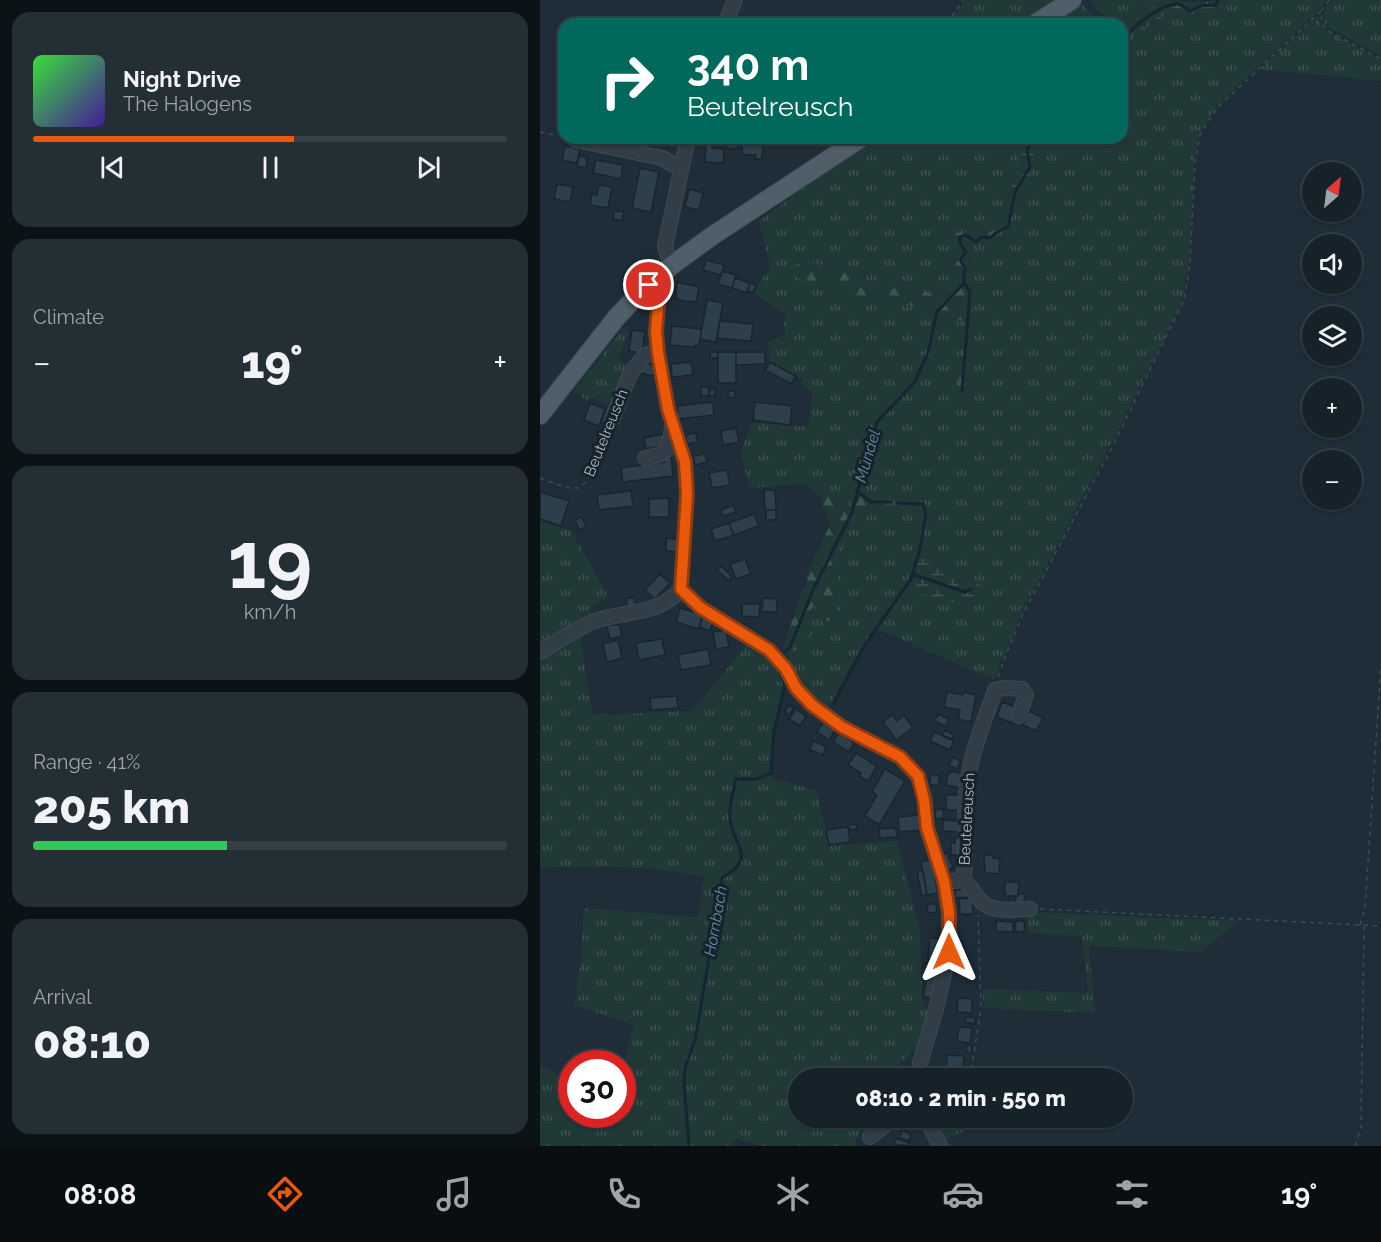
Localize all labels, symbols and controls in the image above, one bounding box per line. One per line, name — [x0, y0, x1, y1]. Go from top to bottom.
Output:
text: 340 m — [687, 41, 809, 90]
icon: right — [588, 42, 666, 120]
text: Night Drive — [123, 66, 241, 92]
text: Beutelreusch — [687, 91, 853, 122]
text: The Halogens — [123, 92, 252, 116]
icon: previous — [96, 151, 129, 184]
icon: pause — [254, 151, 287, 184]
icon: next — [412, 151, 445, 184]
north arrow — [1302, 162, 1362, 222]
map controls — [1302, 162, 1362, 510]
button: sound — [1302, 234, 1362, 294]
pin — [623, 259, 674, 310]
icon: arrive — [632, 268, 665, 301]
text: Climate — [33, 305, 104, 329]
button: layers — [1302, 306, 1362, 366]
text: 19° — [241, 336, 303, 389]
text: − — [33, 343, 51, 382]
text: + — [493, 343, 507, 382]
button: + — [1302, 378, 1362, 438]
street label: Beutelreusch — [580, 387, 632, 479]
water label: Mündel — [851, 428, 884, 485]
button: − — [1302, 450, 1362, 510]
text: 19 — [228, 515, 312, 606]
text: km/h — [244, 600, 296, 624]
text: Range · 41% — [33, 750, 140, 774]
street label: Beutelreusch — [956, 772, 978, 866]
text: 205 km — [33, 781, 190, 834]
water label: Hornbach — [700, 884, 731, 958]
position arrow — [917, 920, 981, 984]
text: Arrival — [33, 985, 92, 1009]
text: 08:10 — [33, 1016, 151, 1069]
speed limit sign: 30 — [558, 1050, 636, 1128]
text: 08:10 · 2 min · 550 m — [855, 1085, 1066, 1111]
icon: directions — [264, 1173, 306, 1215]
icon: music — [433, 1173, 475, 1215]
icon: phone — [603, 1173, 645, 1215]
icon: climate — [772, 1173, 814, 1215]
icon: car — [942, 1173, 984, 1215]
icon: filters — [1111, 1173, 1153, 1215]
text: 08:08 — [64, 1179, 136, 1210]
text: 19° — [1281, 1179, 1317, 1210]

